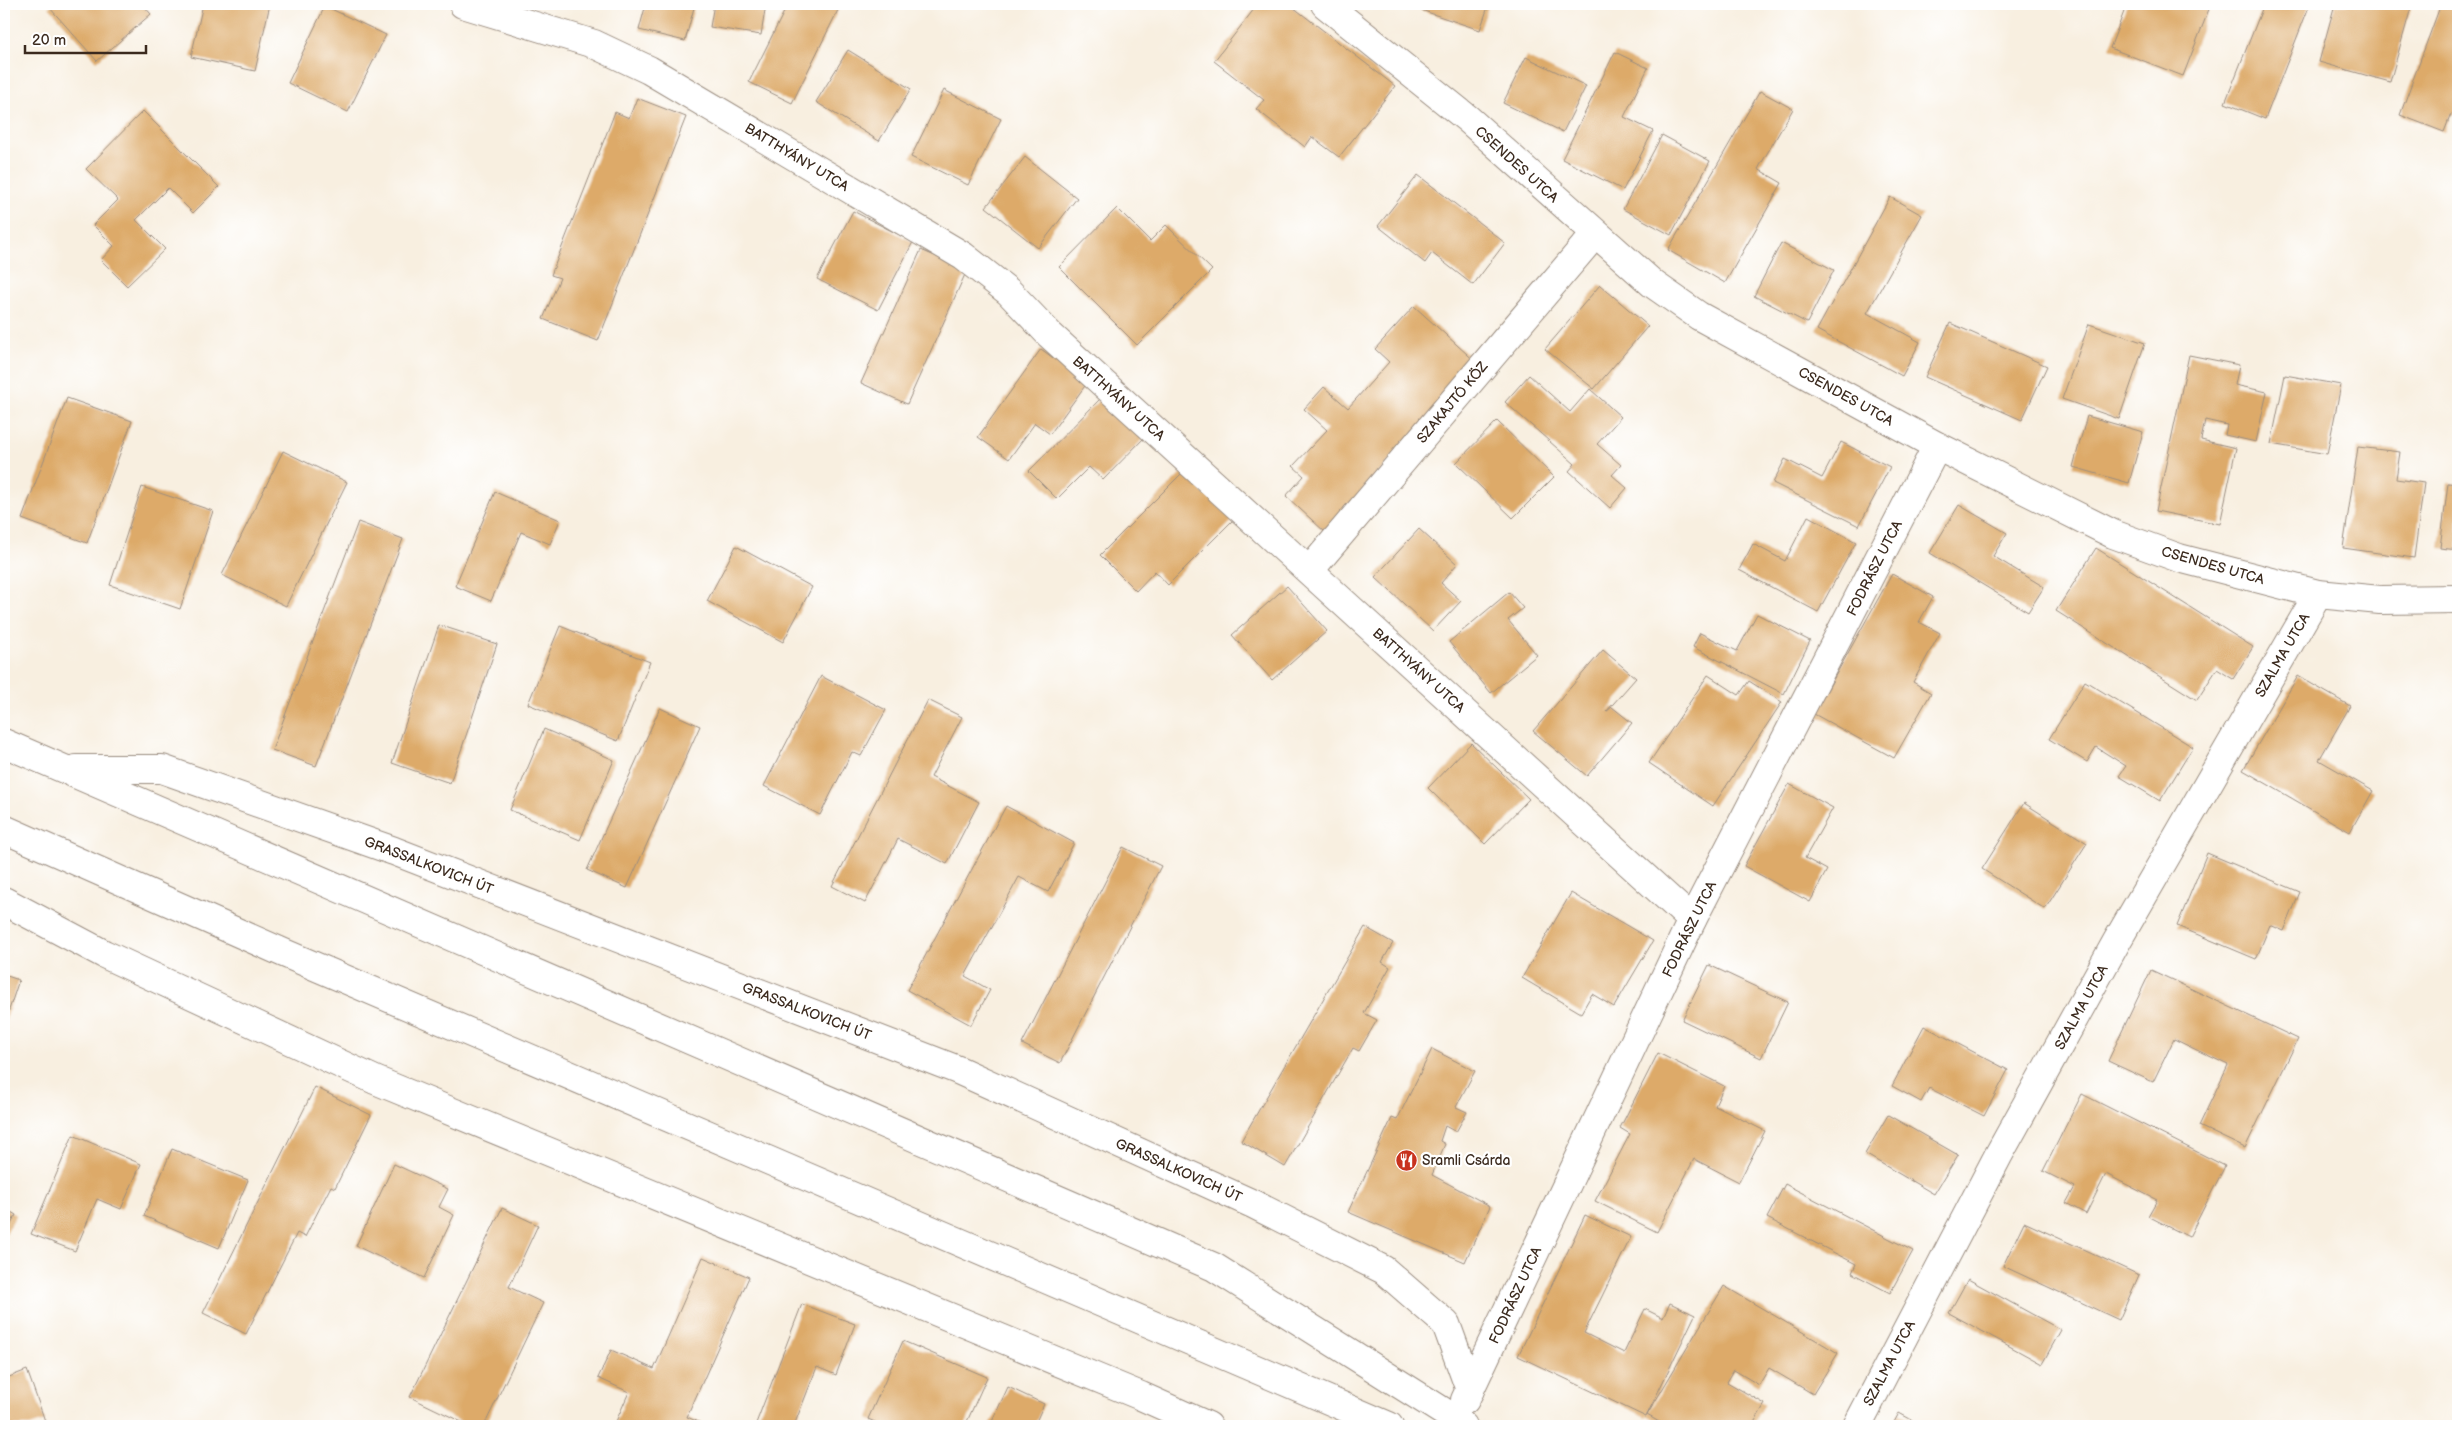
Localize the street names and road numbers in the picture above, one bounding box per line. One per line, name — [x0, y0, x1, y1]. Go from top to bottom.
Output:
street label: BATTHYÁNY UTCA — [742, 119, 853, 195]
street label: CSENDES UTCA — [1472, 123, 1562, 206]
street label: BATTHYÁNY UTCA — [1069, 352, 1169, 445]
street label: SZAKAJTÓ KÖZ — [1413, 357, 1492, 447]
street label: CSENDES UTCA — [1795, 363, 1897, 430]
street label: FODRÁSZ UTCA — [1842, 517, 1906, 619]
street label: CSENDES UTCA — [2160, 543, 2267, 588]
street label: SZALMA UTCA — [2251, 610, 2314, 700]
street label: BATTHYÁNY UTCA — [1369, 624, 1469, 717]
street label: GRASSALKOVICH ÚT — [362, 832, 497, 898]
street label: FODRÁSZ UTCA — [1658, 877, 1720, 980]
street label: SZALMA UTCA — [2051, 961, 2112, 1053]
street label: GRASSALKOVICH ÚT — [740, 978, 875, 1044]
street label: GRASSALKOVICH ÚT — [1113, 1134, 1246, 1206]
street label: FODRÁSZ UTCA — [1485, 1243, 1546, 1346]
street label: SZALMA UTCA — [1860, 1317, 1919, 1409]

